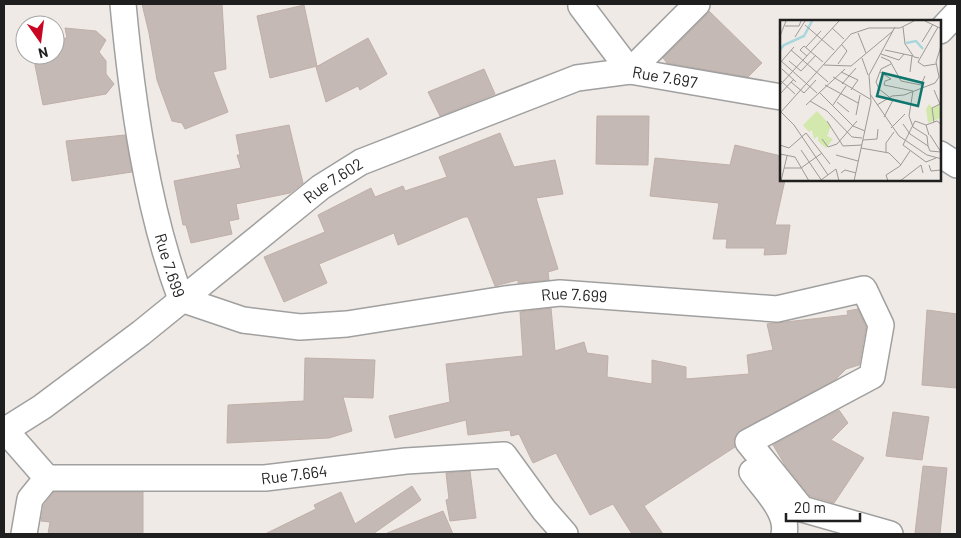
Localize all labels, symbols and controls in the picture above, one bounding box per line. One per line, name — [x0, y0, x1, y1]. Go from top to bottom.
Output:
north arrow — [15, 15, 65, 65]
inset map — [780, 20, 941, 181]
text: N — [37, 44, 50, 62]
street label: Rue 7.697 — [631, 62, 699, 92]
street label: Rue 7.602 — [299, 153, 366, 207]
street label: Rue 7.699 — [152, 231, 190, 300]
street label: Rue 7.699 — [540, 283, 608, 305]
street label: Rue 7.664 — [260, 461, 328, 487]
scale bar — [786, 490, 860, 522]
text: 20 m — [794, 498, 826, 516]

